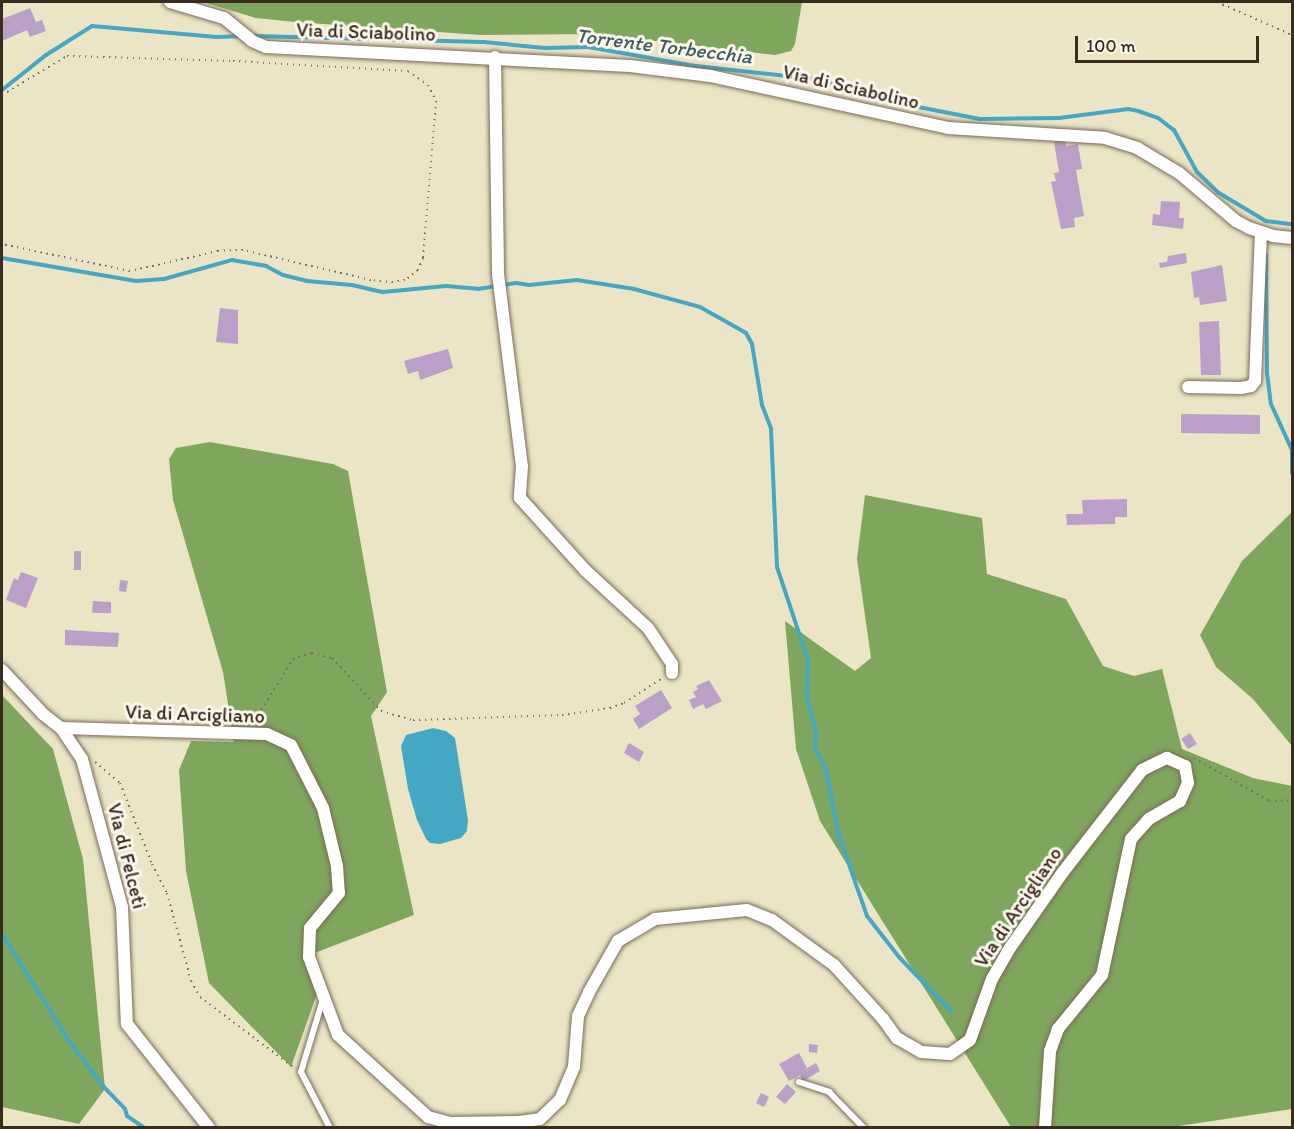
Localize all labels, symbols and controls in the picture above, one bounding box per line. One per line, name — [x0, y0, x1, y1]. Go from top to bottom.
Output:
street label: Via di Sciabolino — [295, 18, 437, 46]
water label: Torrente Torbecchia — [574, 23, 754, 69]
scale bar — [1078, 24, 1262, 62]
text: 100 m — [1086, 35, 1136, 57]
street label: Via di Sciabolino — [780, 60, 922, 114]
street label: Via di Arcigliano — [125, 700, 265, 728]
street label: Via di Felceti — [102, 801, 152, 911]
street label: Via di Arcigliano — [969, 843, 1067, 971]

